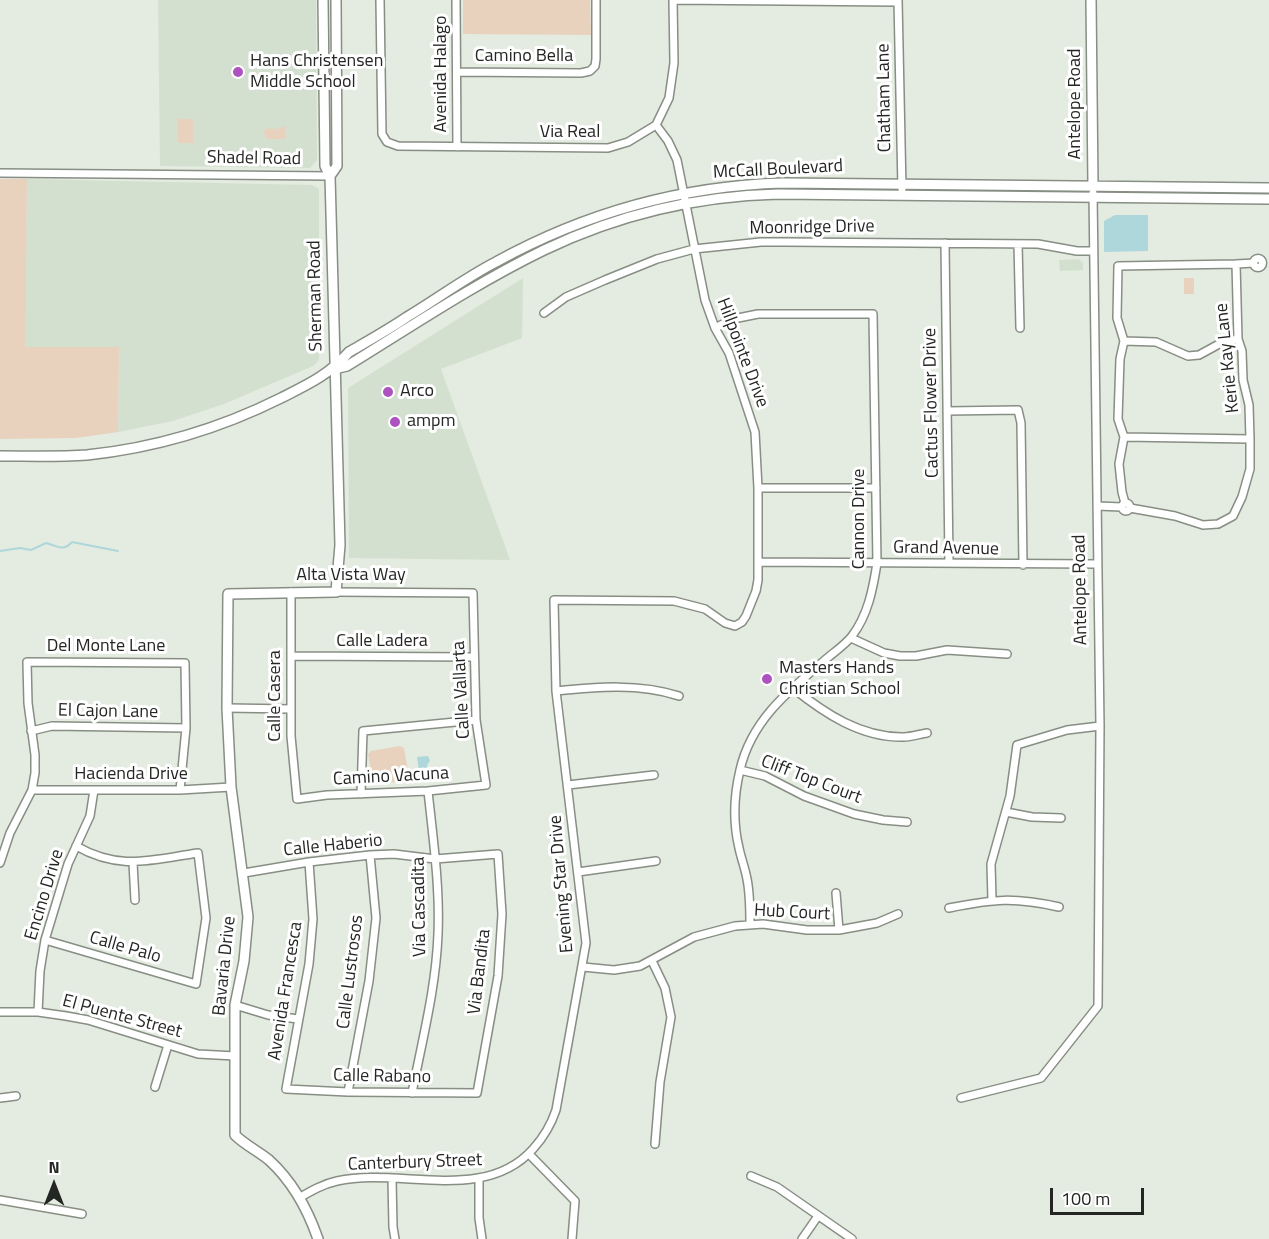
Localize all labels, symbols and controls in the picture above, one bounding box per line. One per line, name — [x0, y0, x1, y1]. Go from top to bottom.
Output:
street label: Avenida Halago — [431, 15, 453, 133]
street label: Chatham Lane — [873, 43, 897, 153]
street label: Camino Bella — [475, 46, 573, 68]
street label: Antelope Road — [1065, 49, 1087, 159]
place label: Hans Christensen Middle School — [250, 51, 383, 94]
marker: Hans Christensen Middle School — [231, 65, 245, 79]
street label: Via Real — [540, 122, 600, 144]
street label: Shadel Road — [207, 147, 301, 171]
street label: McCall Boulevard — [712, 156, 844, 184]
street label: Moonridge Drive — [749, 216, 875, 240]
street label: Sherman Road — [304, 240, 328, 352]
street label: Hillpointe Drive — [711, 295, 773, 411]
street label: Kerie Kay Lane — [1211, 302, 1245, 414]
street label: Cactus Flower Drive — [920, 328, 944, 478]
place label: Arco — [400, 381, 434, 403]
marker: Arco — [381, 385, 395, 399]
place label: ampm — [407, 411, 456, 433]
marker: ampm — [388, 415, 402, 429]
street label: Cannon Drive — [849, 469, 871, 569]
street label: Antelope Road — [1069, 534, 1093, 646]
street label: Grand Avenue — [893, 537, 999, 561]
street label: Alta Vista Way — [296, 565, 406, 587]
street label: Calle Ladera — [336, 631, 428, 653]
street label: Del Monte Lane — [47, 636, 165, 658]
street label: Calle Vallarta — [449, 640, 475, 740]
street label: Calle Casera — [265, 650, 287, 742]
place label: Masters Hands Christian School — [779, 658, 900, 700]
marker: Masters Hands Christian School — [760, 672, 774, 686]
street label: El Cajon Lane — [58, 700, 158, 724]
street label: Cliff Top Court — [758, 751, 864, 809]
street label: Camino Vacuna — [333, 763, 449, 791]
street label: Hacienda Drive — [74, 764, 188, 786]
street label: Evening Star Drive — [545, 814, 579, 954]
street label: Calle Haberio — [282, 830, 384, 862]
street label: Encino Drive — [21, 847, 69, 943]
street label: Via Cascadita — [408, 857, 432, 957]
street label: Hub Court — [753, 900, 831, 926]
street label: Calle Lustrosos — [333, 914, 369, 1030]
street label: Bavaria Drive — [209, 915, 241, 1017]
street label: Avenida Francesca — [264, 920, 308, 1062]
street label: Calle Palo — [87, 927, 163, 969]
street label: Via Bandita — [464, 928, 496, 1016]
street label: El Puente Street — [60, 991, 184, 1043]
street label: Calle Rabano — [333, 1065, 431, 1089]
street label: Canterbury Street — [347, 1150, 483, 1176]
north arrow — [24, 1155, 84, 1215]
text: N — [48, 1155, 60, 1179]
scale bar — [1053, 1176, 1148, 1214]
text: 100 m — [1061, 1185, 1110, 1212]

